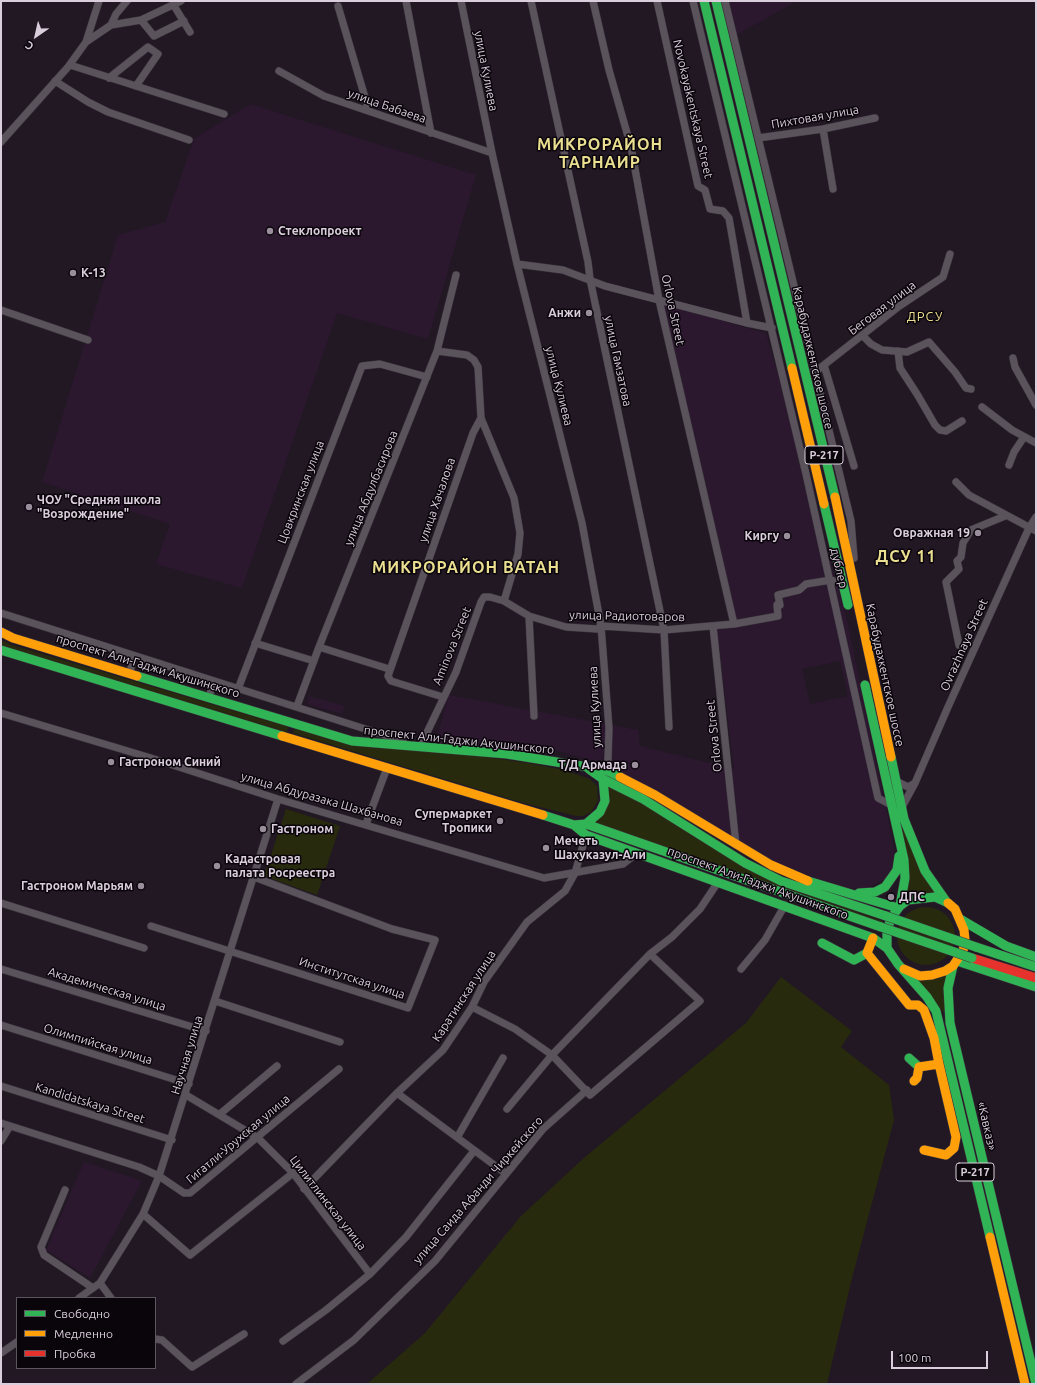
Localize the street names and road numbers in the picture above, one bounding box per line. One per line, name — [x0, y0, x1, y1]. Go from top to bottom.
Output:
street label: улица Кулиева — [471, 30, 501, 112]
street label: Novokayakentskaya Street — [670, 38, 716, 180]
street label: улица Бабаева — [346, 86, 428, 126]
street label: Пихтовая улица — [770, 102, 860, 132]
street label: Orlova Street — [658, 273, 688, 347]
street label: Беговая улица — [845, 278, 919, 338]
street label: Карабудахкентское шоссе — [790, 285, 836, 431]
street label: улица Гамзатова — [601, 314, 635, 408]
street label: улица Кулиева — [542, 345, 576, 427]
street label: улица Абдулбасирова — [341, 428, 401, 548]
street label: Цовкринская улица — [275, 438, 327, 546]
road number: Р-217 — [805, 446, 843, 464]
street label: улица Хачалова — [416, 456, 458, 544]
street label: дублер — [827, 547, 851, 589]
street label: Ovrazhnaya Street — [937, 597, 991, 693]
street label: Карабудахкентское шоссе — [863, 602, 907, 748]
street label: Aminova Street — [430, 605, 474, 687]
street label: улица Радиотоваров — [569, 608, 685, 624]
street label: проспект Али-Гаджи Акушинского — [55, 631, 241, 701]
street label: улица Кулиева — [586, 666, 604, 748]
street label: Orlova Street — [703, 699, 725, 773]
street label: проспект Али-Гаджи Акушинского — [363, 723, 555, 757]
street label: улица Абдуразака Шахбанова — [239, 769, 405, 829]
street label: проспект Али-Гаджи Акушинского — [666, 844, 850, 922]
street label: Каратинская улица — [429, 948, 499, 1044]
street label: Институтская улица — [297, 954, 407, 1002]
street label: Академическая улица — [46, 964, 168, 1014]
street label: Научная улица — [168, 1014, 206, 1096]
street label: Олимпийская улица — [42, 1021, 154, 1067]
street label: Kandidatskaya Street — [34, 1079, 146, 1127]
street label: Гигатли-Урухская улица — [183, 1091, 293, 1187]
street label: «Кавказ» — [974, 1100, 1000, 1152]
street label: улица Саида Афанди Чиркейского — [410, 1113, 546, 1267]
street label: Цилитлинская улица — [287, 1153, 369, 1253]
road number: Р-217 — [956, 1163, 994, 1181]

